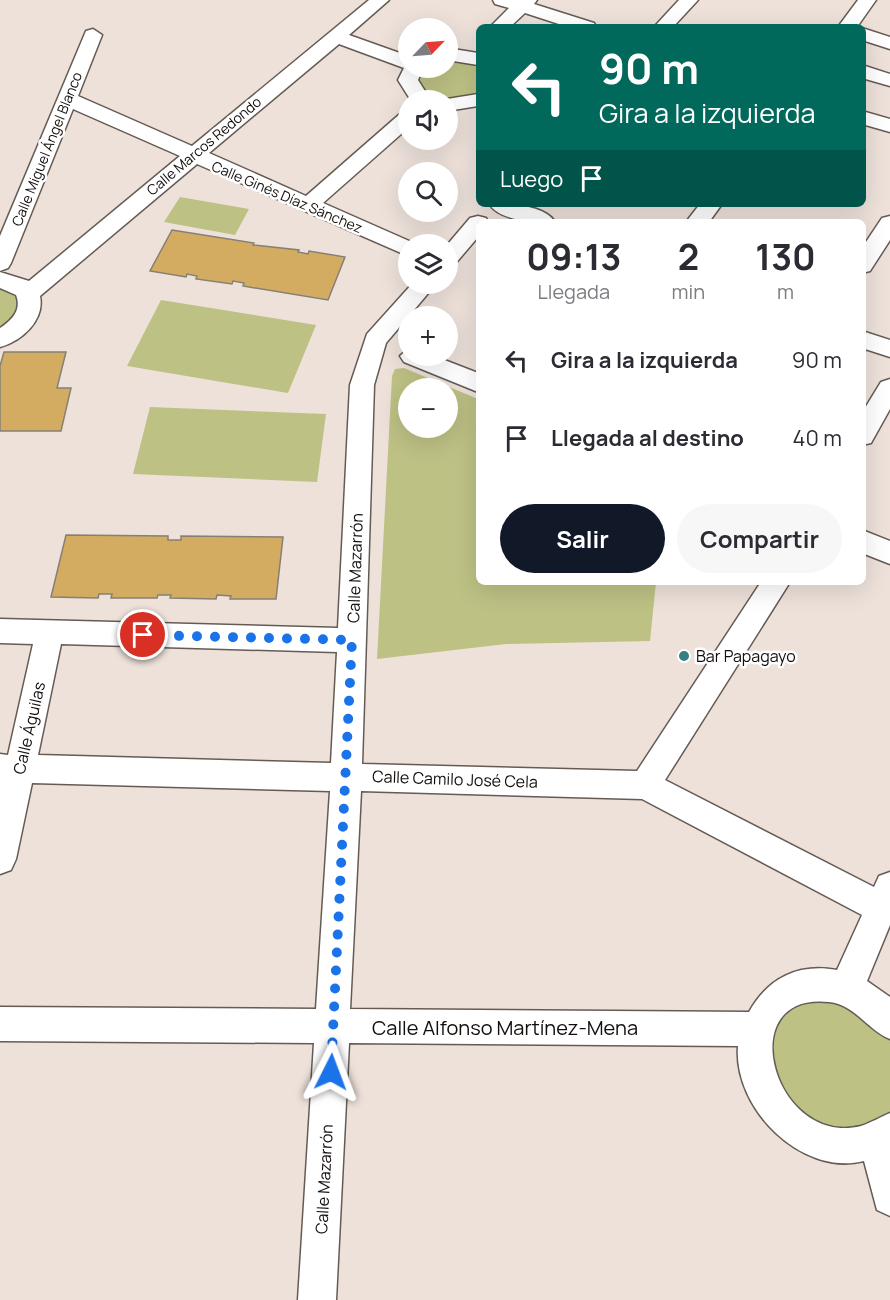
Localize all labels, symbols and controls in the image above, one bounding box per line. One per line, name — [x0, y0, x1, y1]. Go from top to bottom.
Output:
north arrow — [398, 18, 458, 78]
map controls — [398, 18, 458, 438]
text: 90 m — [599, 39, 699, 97]
icon: left — [500, 48, 578, 126]
street label: Calle Miguel Ángel Blanco — [7, 69, 86, 229]
button: sound — [398, 90, 458, 150]
street label: Calle Marcos Redondo — [142, 92, 265, 199]
text: Gira a la izquierda — [599, 94, 815, 131]
street label: Calle Ginés Díaz Sánchez — [209, 156, 366, 237]
button: search — [398, 162, 458, 222]
icon: arrive — [575, 162, 608, 195]
text: Luego — [500, 164, 563, 194]
text: 09:13 — [526, 232, 621, 281]
text: 2 — [678, 232, 699, 281]
text: 130 — [755, 232, 816, 281]
button: layers — [398, 234, 458, 294]
text: Llegada — [538, 278, 610, 305]
text: min — [672, 278, 705, 305]
text: m — [777, 278, 794, 305]
button: + — [398, 306, 458, 366]
icon: left — [500, 344, 533, 377]
text: Gira a la izquierda — [551, 345, 738, 375]
text: 90 m — [792, 345, 842, 375]
button: − — [398, 378, 458, 438]
icon: arrive — [500, 422, 533, 455]
text: Llegada al destino — [551, 423, 744, 453]
text: 40 m — [793, 423, 842, 453]
button: Salir — [500, 504, 665, 573]
button: Compartir — [677, 504, 842, 573]
street label: Calle Mazarrón — [342, 513, 368, 623]
pin — [117, 609, 168, 660]
icon: arrive — [126, 618, 159, 651]
place label: Bar Papagayo — [696, 645, 796, 667]
marker: Bar Papagayo — [677, 649, 691, 663]
street label: Calle Águilas — [8, 680, 50, 776]
street label: Calle Camilo José Cela — [372, 765, 538, 793]
street label: Calle Alfonso Martínez-Mena — [372, 1014, 638, 1041]
position arrow — [299, 1040, 363, 1104]
street label: Calle Mazarrón — [310, 1124, 338, 1234]

